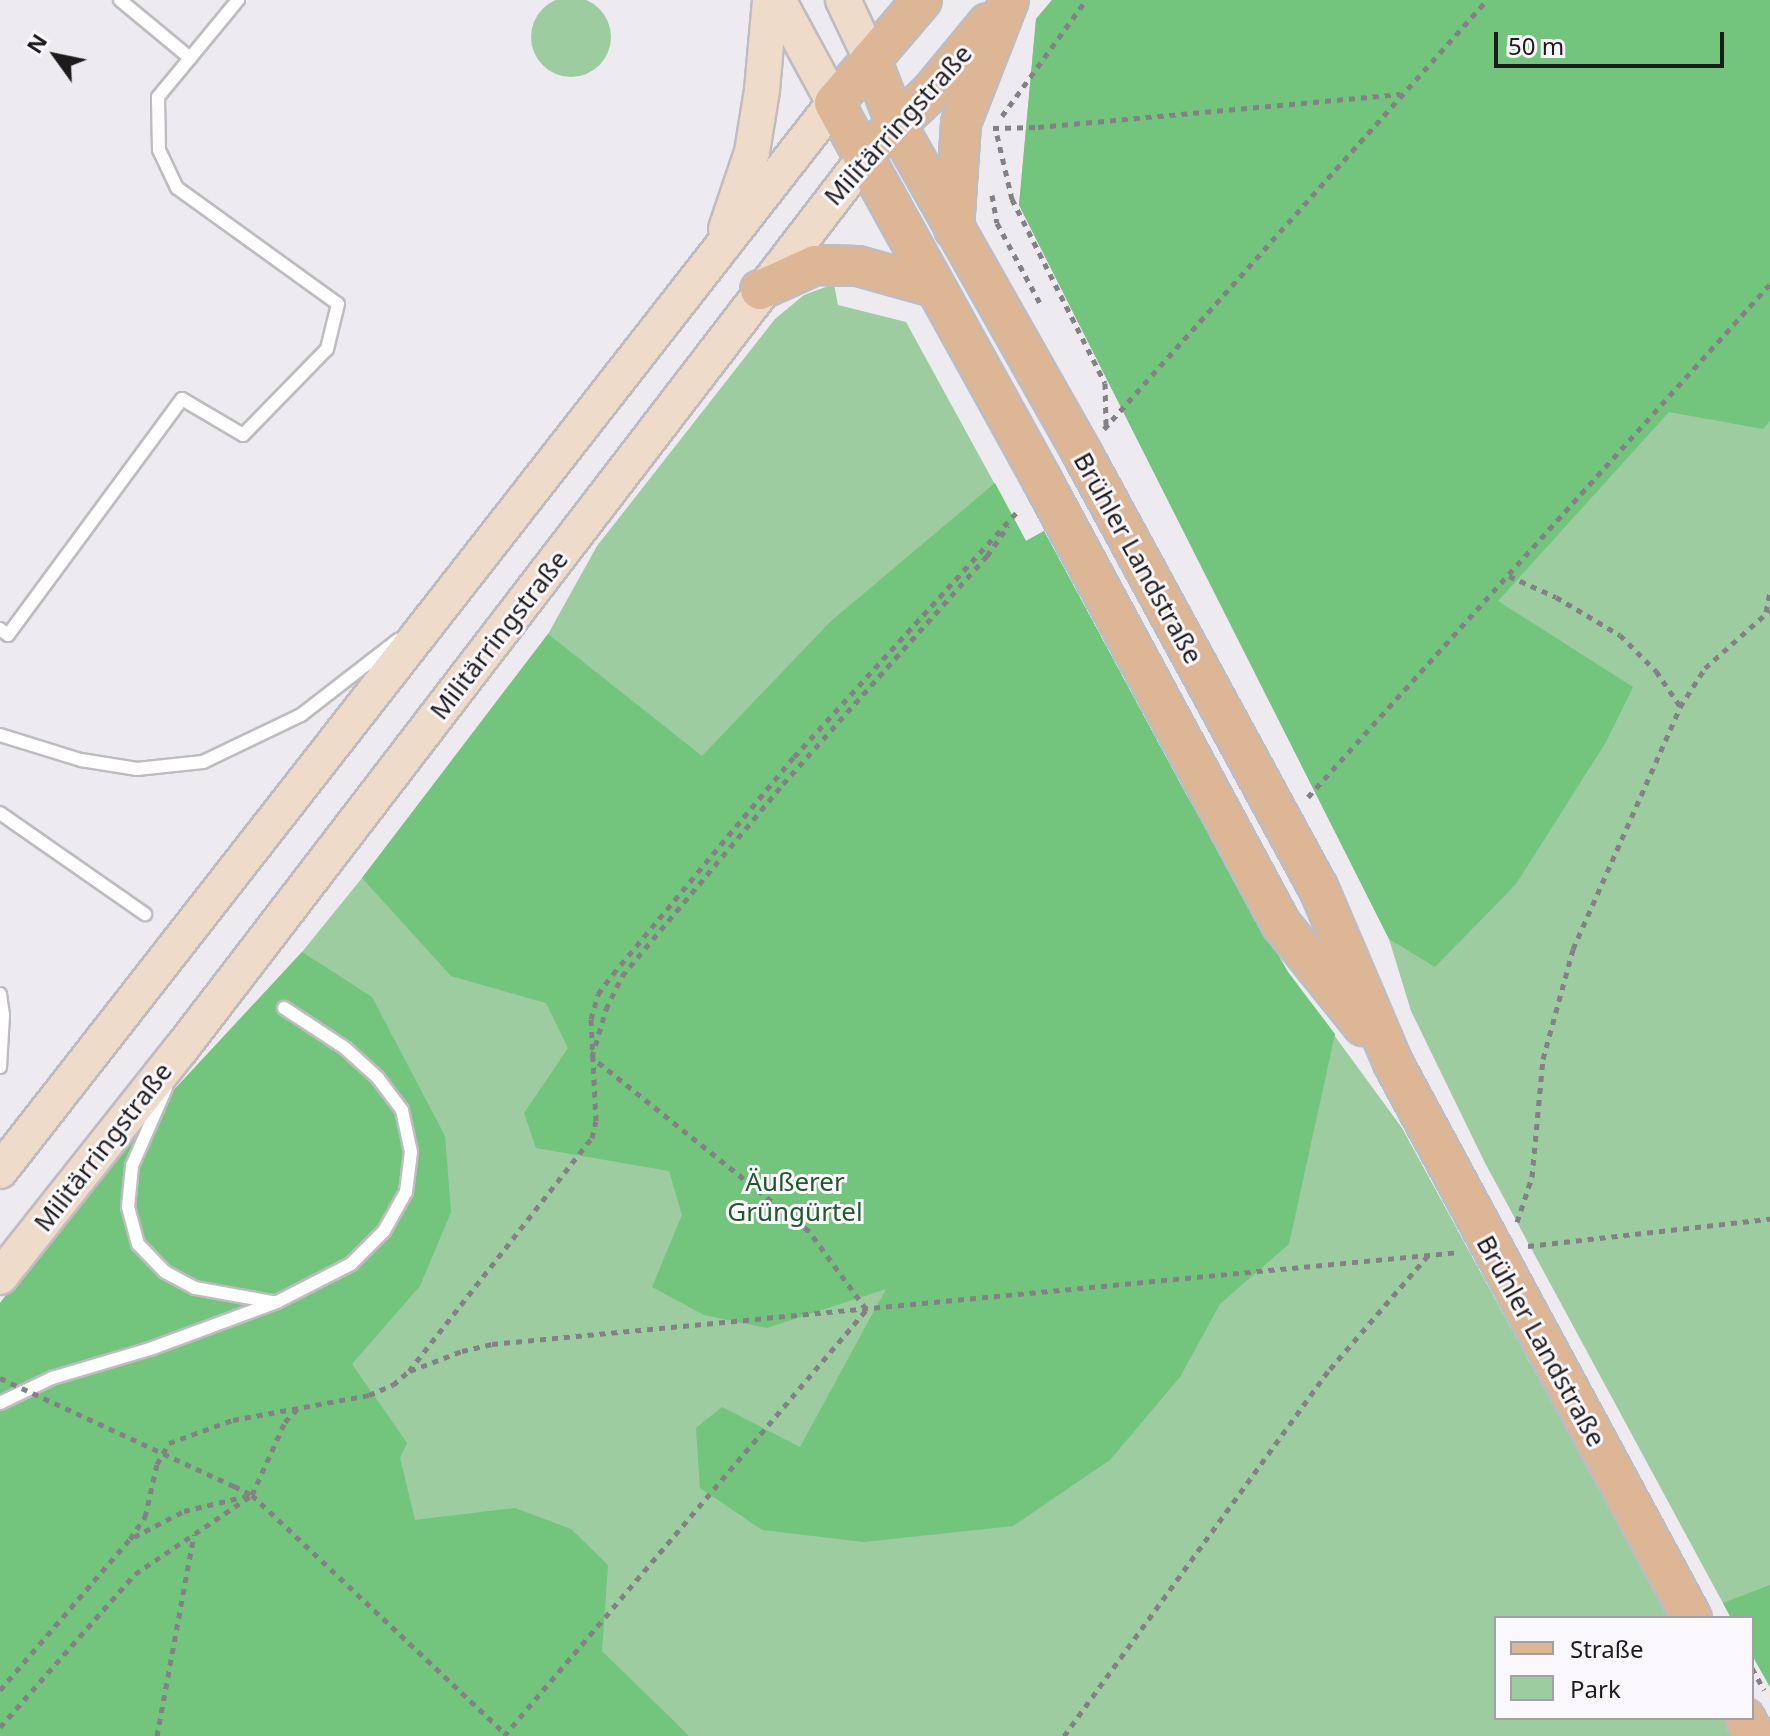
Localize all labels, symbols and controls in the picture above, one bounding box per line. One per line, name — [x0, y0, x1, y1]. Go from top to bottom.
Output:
north arrow — [16, 16, 96, 96]
scale bar — [1498, 16, 1728, 66]
text: N — [18, 27, 53, 59]
text: 50 m — [1508, 29, 1564, 62]
street label: Militärringstraße — [818, 38, 978, 212]
street label: Brühler Landstraße — [1067, 447, 1209, 669]
street label: Militärringstraße — [423, 544, 575, 726]
street label: Militärringstraße — [27, 1056, 179, 1238]
park label: Äußerer Grüngürtel — [727, 1166, 863, 1228]
street label: Brühler Landstraße — [1470, 1230, 1612, 1452]
legend — [1494, 1616, 1754, 1720]
text: Straße — [1570, 1632, 1643, 1665]
text: Park — [1570, 1672, 1621, 1705]

